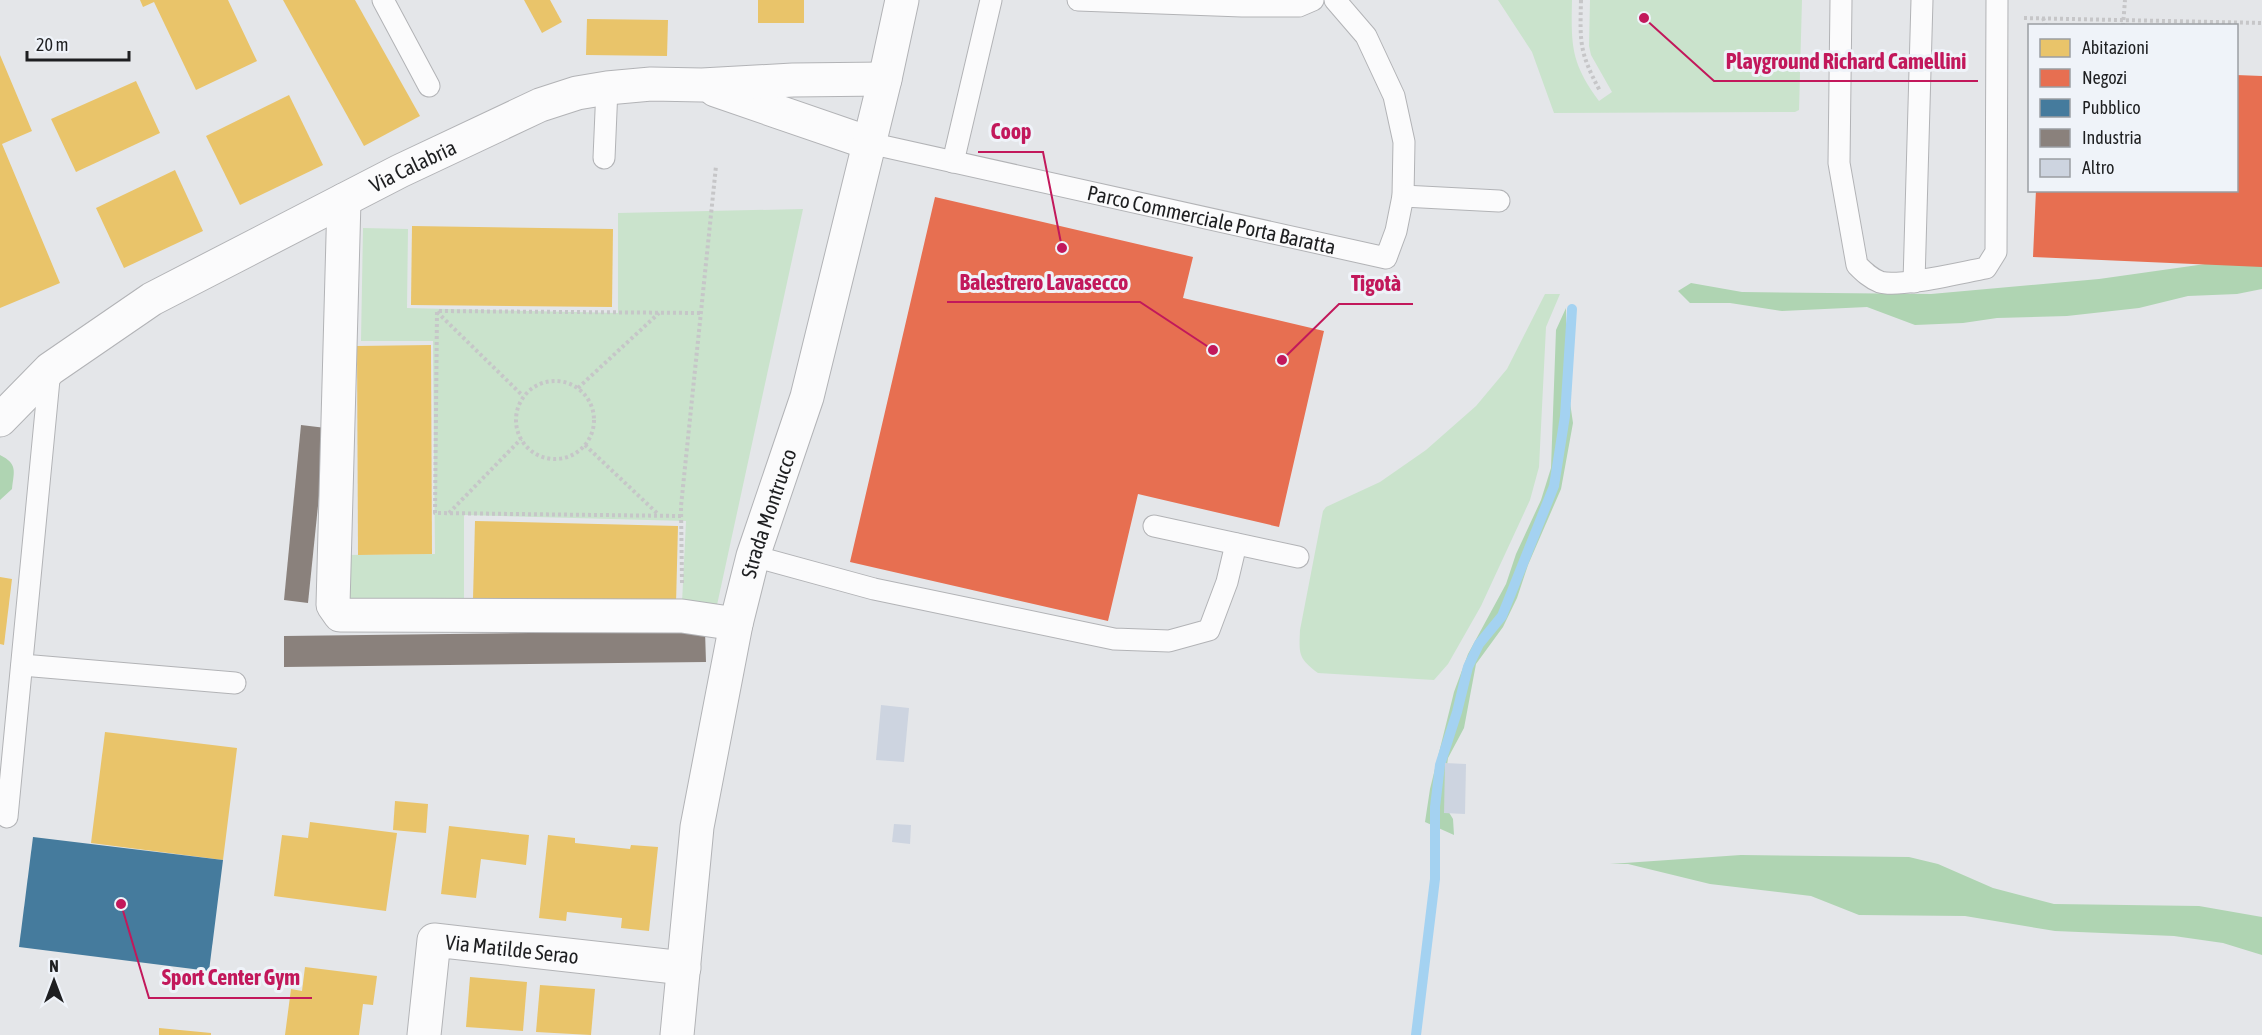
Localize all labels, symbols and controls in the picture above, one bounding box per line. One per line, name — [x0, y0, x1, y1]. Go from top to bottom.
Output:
scale bar — [27, 24, 129, 62]
legend — [2028, 24, 2238, 192]
text: 20 m — [36, 34, 68, 55]
text: Abitazioni — [2082, 37, 2149, 58]
callout: Playground Richard Camellini — [1714, 41, 1978, 81]
text: Playground Richard Camellini — [1726, 48, 1966, 74]
text: Negozi — [2082, 67, 2127, 88]
text: Pubblico — [2082, 97, 2141, 118]
callout: Coop — [978, 112, 1043, 152]
text: Coop — [990, 118, 1032, 144]
text: Industria — [2082, 127, 2142, 148]
street label: Via Calabria — [365, 134, 460, 197]
text: Altro — [2082, 157, 2115, 178]
street label: Parco Commerciale Porta Baratta — [1085, 180, 1338, 258]
callout: Balestrero Lavasecco — [947, 262, 1140, 302]
callout: Tigotà — [1339, 264, 1413, 304]
text: Balestrero Lavasecco — [960, 269, 1128, 295]
text: Tigotà — [1351, 270, 1401, 296]
street label: Strada Montrucco — [736, 445, 801, 581]
street label: Via Matilde Serao — [444, 929, 580, 968]
north arrow — [24, 951, 84, 1011]
text: N — [49, 957, 59, 975]
callout: Sport Center Gym — [149, 958, 312, 998]
text: Sport Center Gym — [162, 964, 300, 990]

